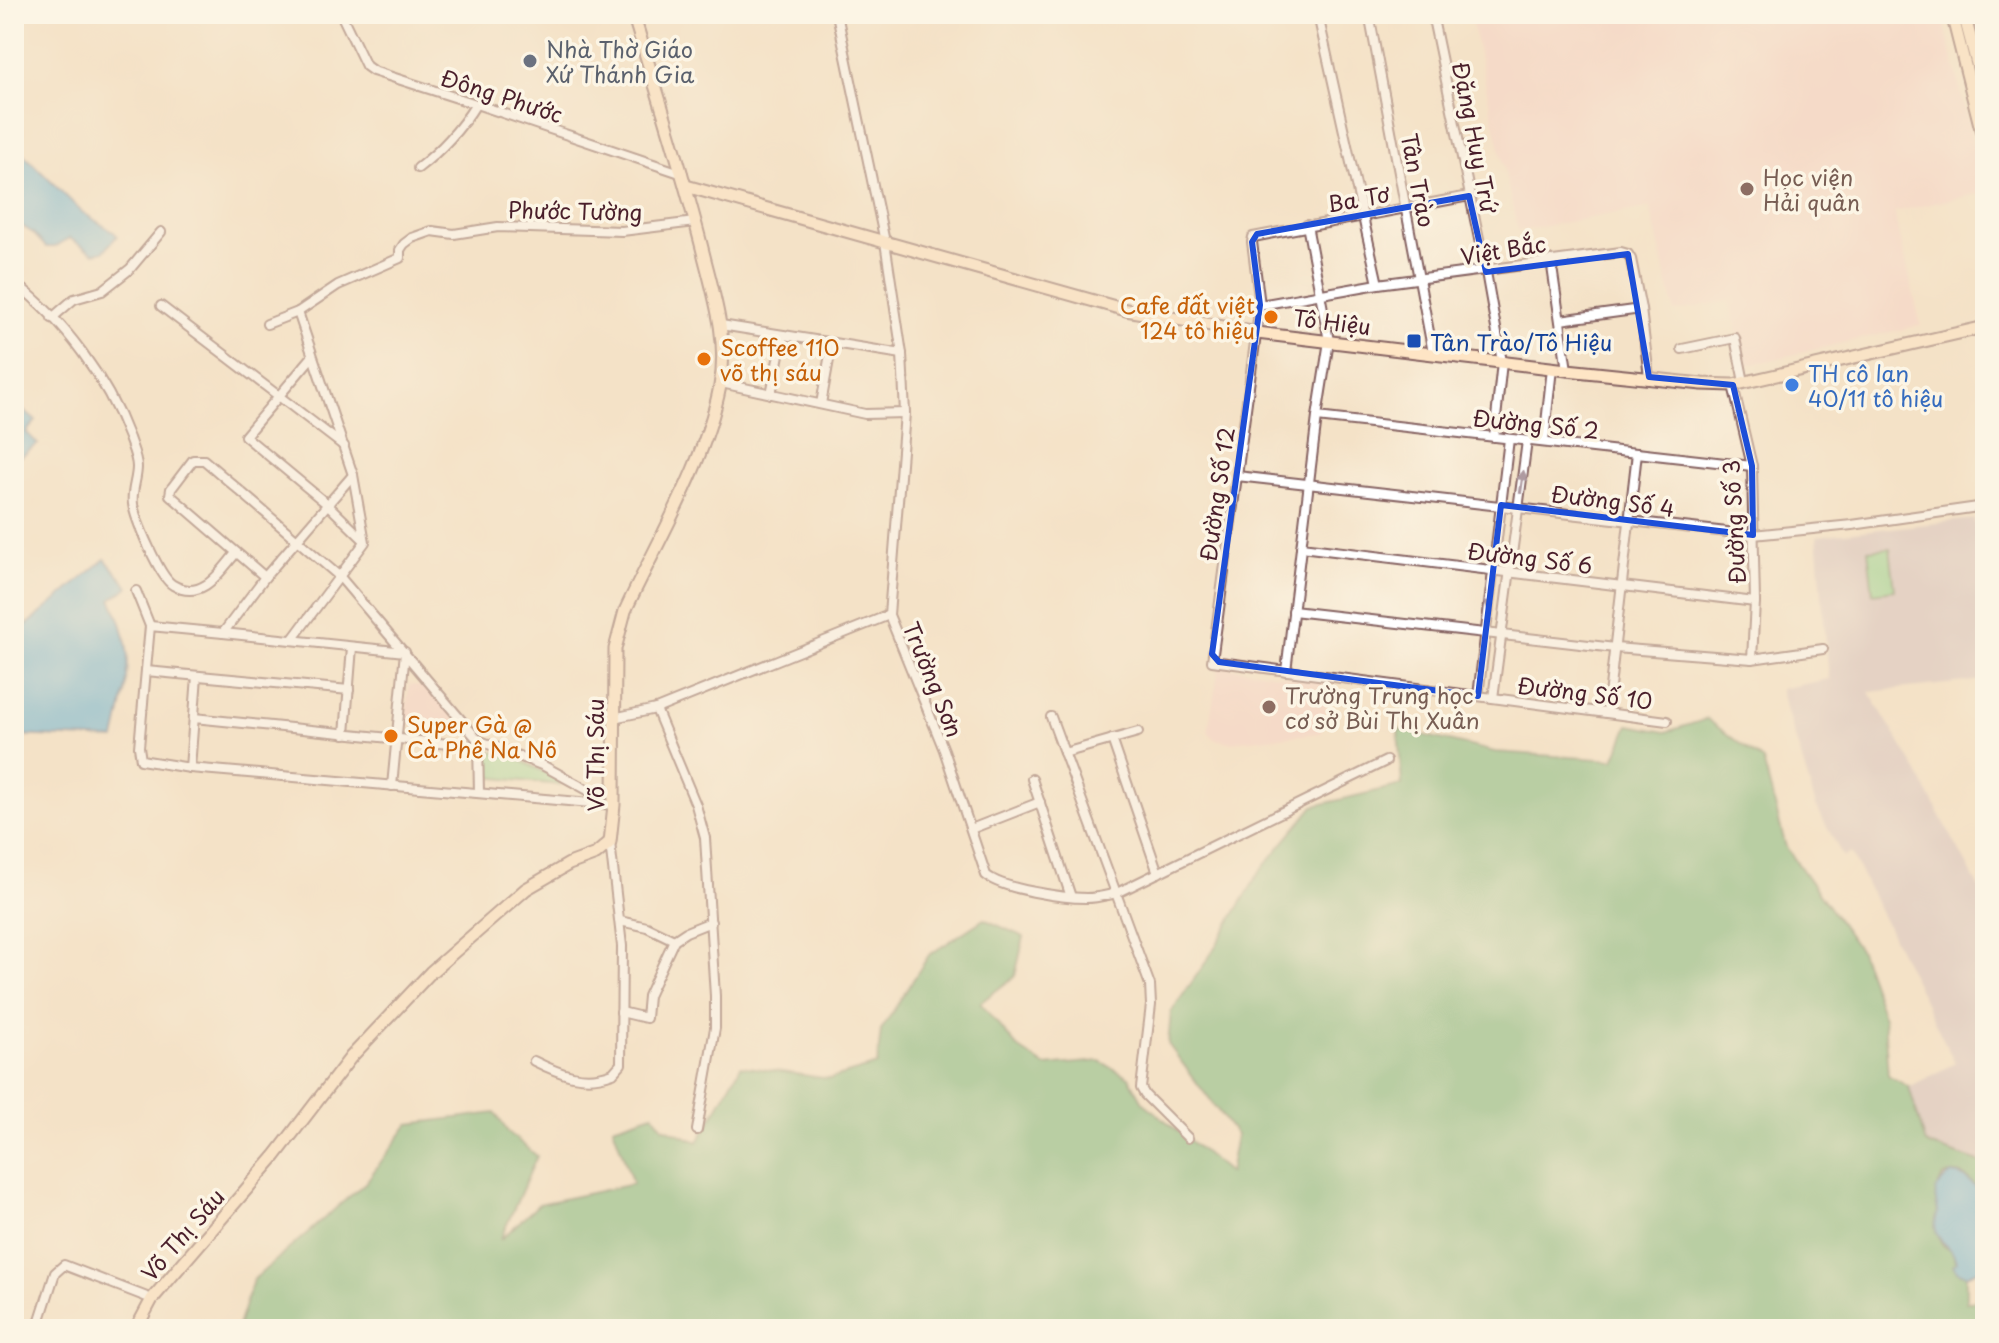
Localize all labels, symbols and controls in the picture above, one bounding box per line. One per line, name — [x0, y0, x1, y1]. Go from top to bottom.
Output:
place label: Nhà Thờ Giáo Xứ Thánh Gia — [546, 32, 695, 90]
marker: Nhà Thờ Giáo Xứ Thánh Gia — [521, 52, 539, 70]
street label: Đặng Huy Trứ — [1445, 59, 1507, 217]
street label: Đông Phước — [437, 60, 567, 130]
street label: Tân Trào — [1394, 130, 1444, 230]
place label: Học viện Hải quân — [1763, 160, 1861, 218]
street label: Ba Tơ — [1324, 176, 1393, 220]
marker: Học viện Hải quân — [1738, 180, 1756, 198]
street label: Phước Tường — [507, 192, 643, 228]
street label: Việt Bắc — [1458, 226, 1548, 272]
place label: Cafe đất việt 124 tô hiệu — [1120, 288, 1255, 346]
street label: Tô Hiệu — [1291, 300, 1373, 342]
marker: Cafe đất việt 124 tô hiệu — [1262, 308, 1280, 326]
place label: Tân Trào/Tô Hiệu — [1430, 325, 1612, 358]
place label: Scoffee 110 võ thị sáu — [720, 330, 840, 388]
marker: Tân Trào/Tô Hiệu — [1405, 332, 1423, 350]
marker: Scoffee 110 võ thị sáu — [695, 350, 713, 368]
place label: TH cô lan 40/11 tô hiệu — [1808, 356, 1943, 414]
marker: TH cô lan 40/11 tô hiệu — [1783, 376, 1801, 394]
street label: Đường Số 2 — [1471, 400, 1601, 446]
street label: Đường Số 12 — [1190, 425, 1242, 563]
street label: Đường Số 3 — [1713, 459, 1753, 585]
one-way arrow — [1516, 469, 1529, 494]
street label: Đường Số 4 — [1549, 476, 1677, 524]
street label: Đường Số 6 — [1466, 533, 1594, 581]
one-way arrow — [1483, 587, 1496, 612]
street label: Trường Sơn — [896, 616, 972, 742]
street label: Đường Số 10 — [1516, 667, 1654, 717]
place label: Trường Trung học cơ sở Bùi Thị Xuân — [1285, 678, 1480, 736]
marker: Trường Trung học cơ sở Bùi Thị Xuân — [1260, 698, 1278, 716]
street label: Võ Thị Sáu — [578, 699, 611, 811]
place label: Super Gà @ Cà Phê Na Nô — [407, 707, 557, 765]
marker: Super Gà @ Cà Phê Na Nô — [382, 727, 400, 745]
street label: Võ Thị Sáu — [132, 1181, 232, 1287]

